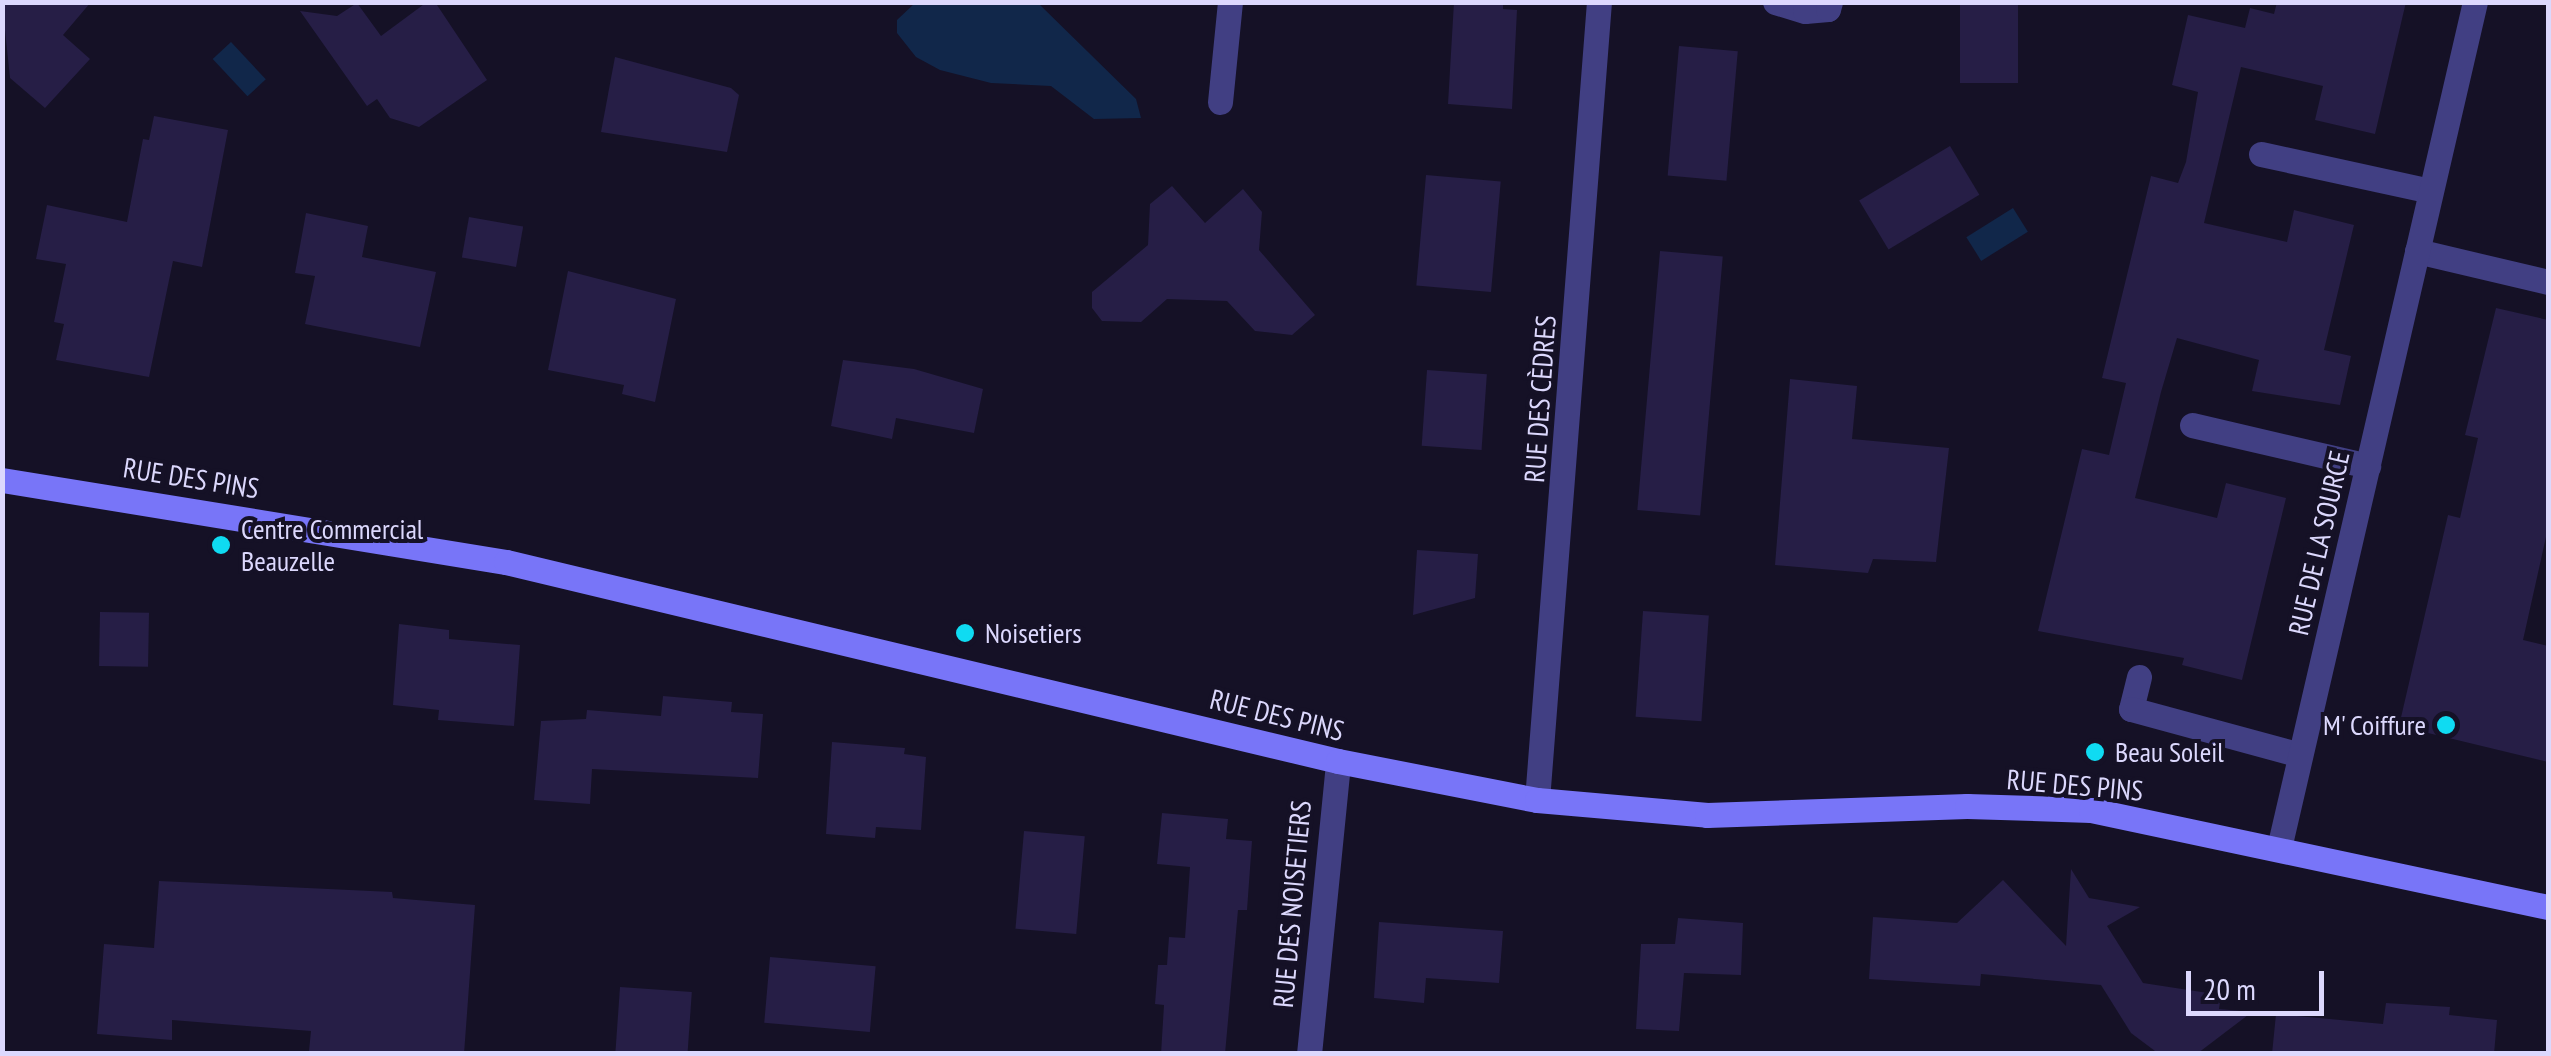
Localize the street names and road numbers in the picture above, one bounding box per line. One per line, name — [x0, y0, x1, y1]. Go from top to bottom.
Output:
street label: RUE DES CÈDRES — [1517, 314, 1563, 484]
street label: RUE DE LA SOURCE — [2281, 447, 2357, 639]
street label: RUE DES PINS — [121, 451, 261, 505]
street label: RUE DES PINS — [1207, 682, 1347, 748]
street label: RUE DES PINS — [2005, 762, 2145, 808]
street label: RUE DES NOISETIERS — [1266, 799, 1318, 1009]

